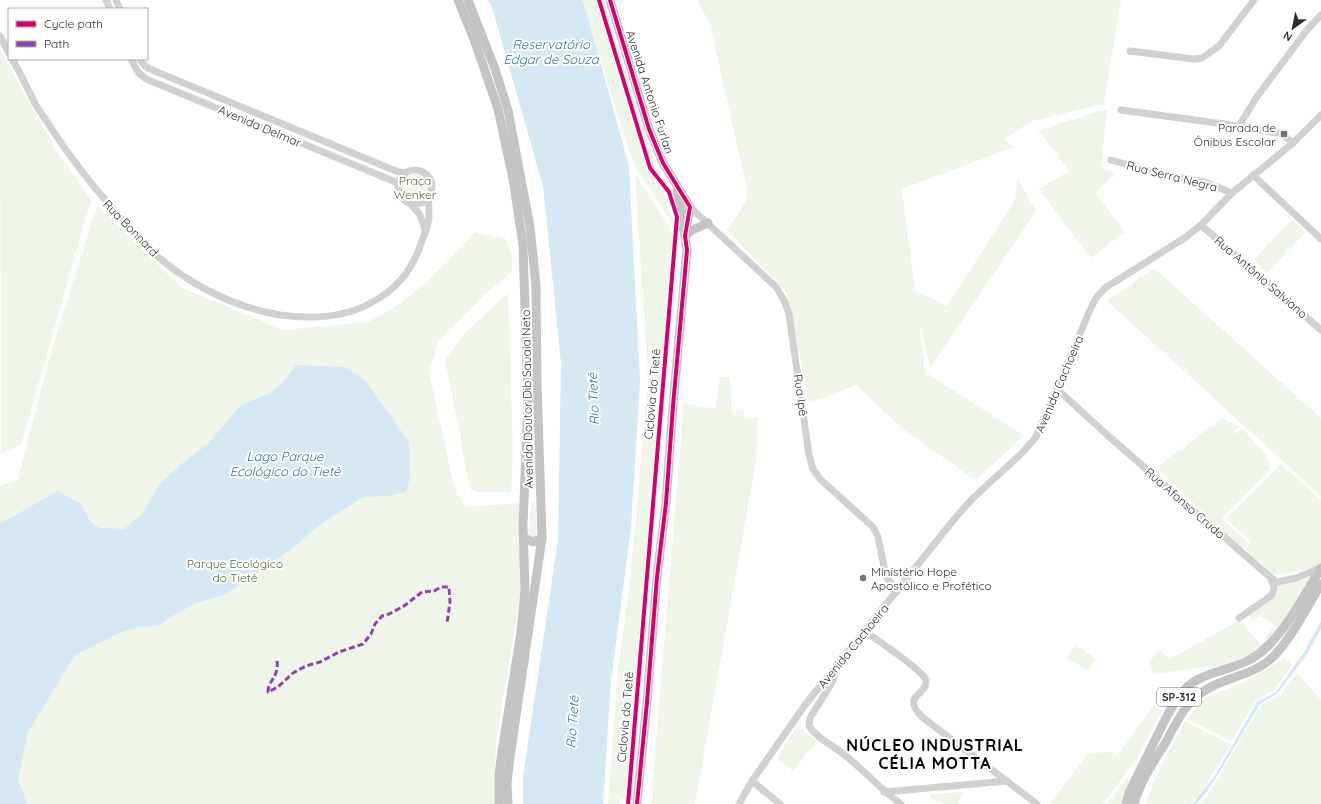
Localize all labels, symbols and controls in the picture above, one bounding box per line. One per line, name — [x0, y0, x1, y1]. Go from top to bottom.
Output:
legend — [8, 8, 148, 60]
north arrow — [1273, 8, 1313, 48]
text: Cycle path — [44, 16, 103, 31]
street label: Avenida Antonio Furlan — [623, 28, 677, 156]
text: N — [1280, 28, 1295, 44]
text: Path — [44, 36, 69, 51]
water label: Reservatório Edgar de Souza — [503, 36, 600, 67]
street label: Avenida Delmar — [216, 102, 304, 150]
place label: Parada de Ônibus Escolar — [1194, 120, 1276, 149]
marker: Parada de Ônibus Escolar — [1279, 129, 1289, 139]
street label: Rua Serra Negra — [1125, 157, 1219, 195]
park label: Praça Wenker — [394, 173, 437, 202]
street label: Rua Bonnard — [100, 196, 162, 260]
street label: Rua Antônio Salviano — [1211, 233, 1311, 321]
street label: Avenida Doutor Dib Sauaia Neto — [518, 309, 536, 489]
street label: Avenida Cachoeira — [1032, 333, 1086, 435]
street label: Ciclovia do Tietê — [641, 348, 663, 440]
water label: Rio Tietê — [584, 372, 602, 426]
street label: Rua Ipê — [791, 373, 811, 417]
water label: Lago Parque Ecológico do Tietê — [230, 448, 341, 479]
street label: Rua Afonso Crudo — [1142, 464, 1228, 542]
park label: Parque Ecológico do Tietê — [187, 556, 283, 585]
place label: Ministério Hope Apostólico e Profético — [871, 564, 992, 593]
marker: Ministério Hope Apostólico e Profético — [858, 573, 868, 583]
street label: Avenida Cachoeira — [814, 601, 892, 691]
street label: Ciclovia do Tietê — [614, 671, 636, 763]
road number: SP-312 — [1157, 688, 1201, 706]
water label: Rio Tietê — [562, 695, 582, 749]
district label: NÚCLEO INDUSTRIAL CÉLIA MOTTA — [846, 735, 1024, 773]

